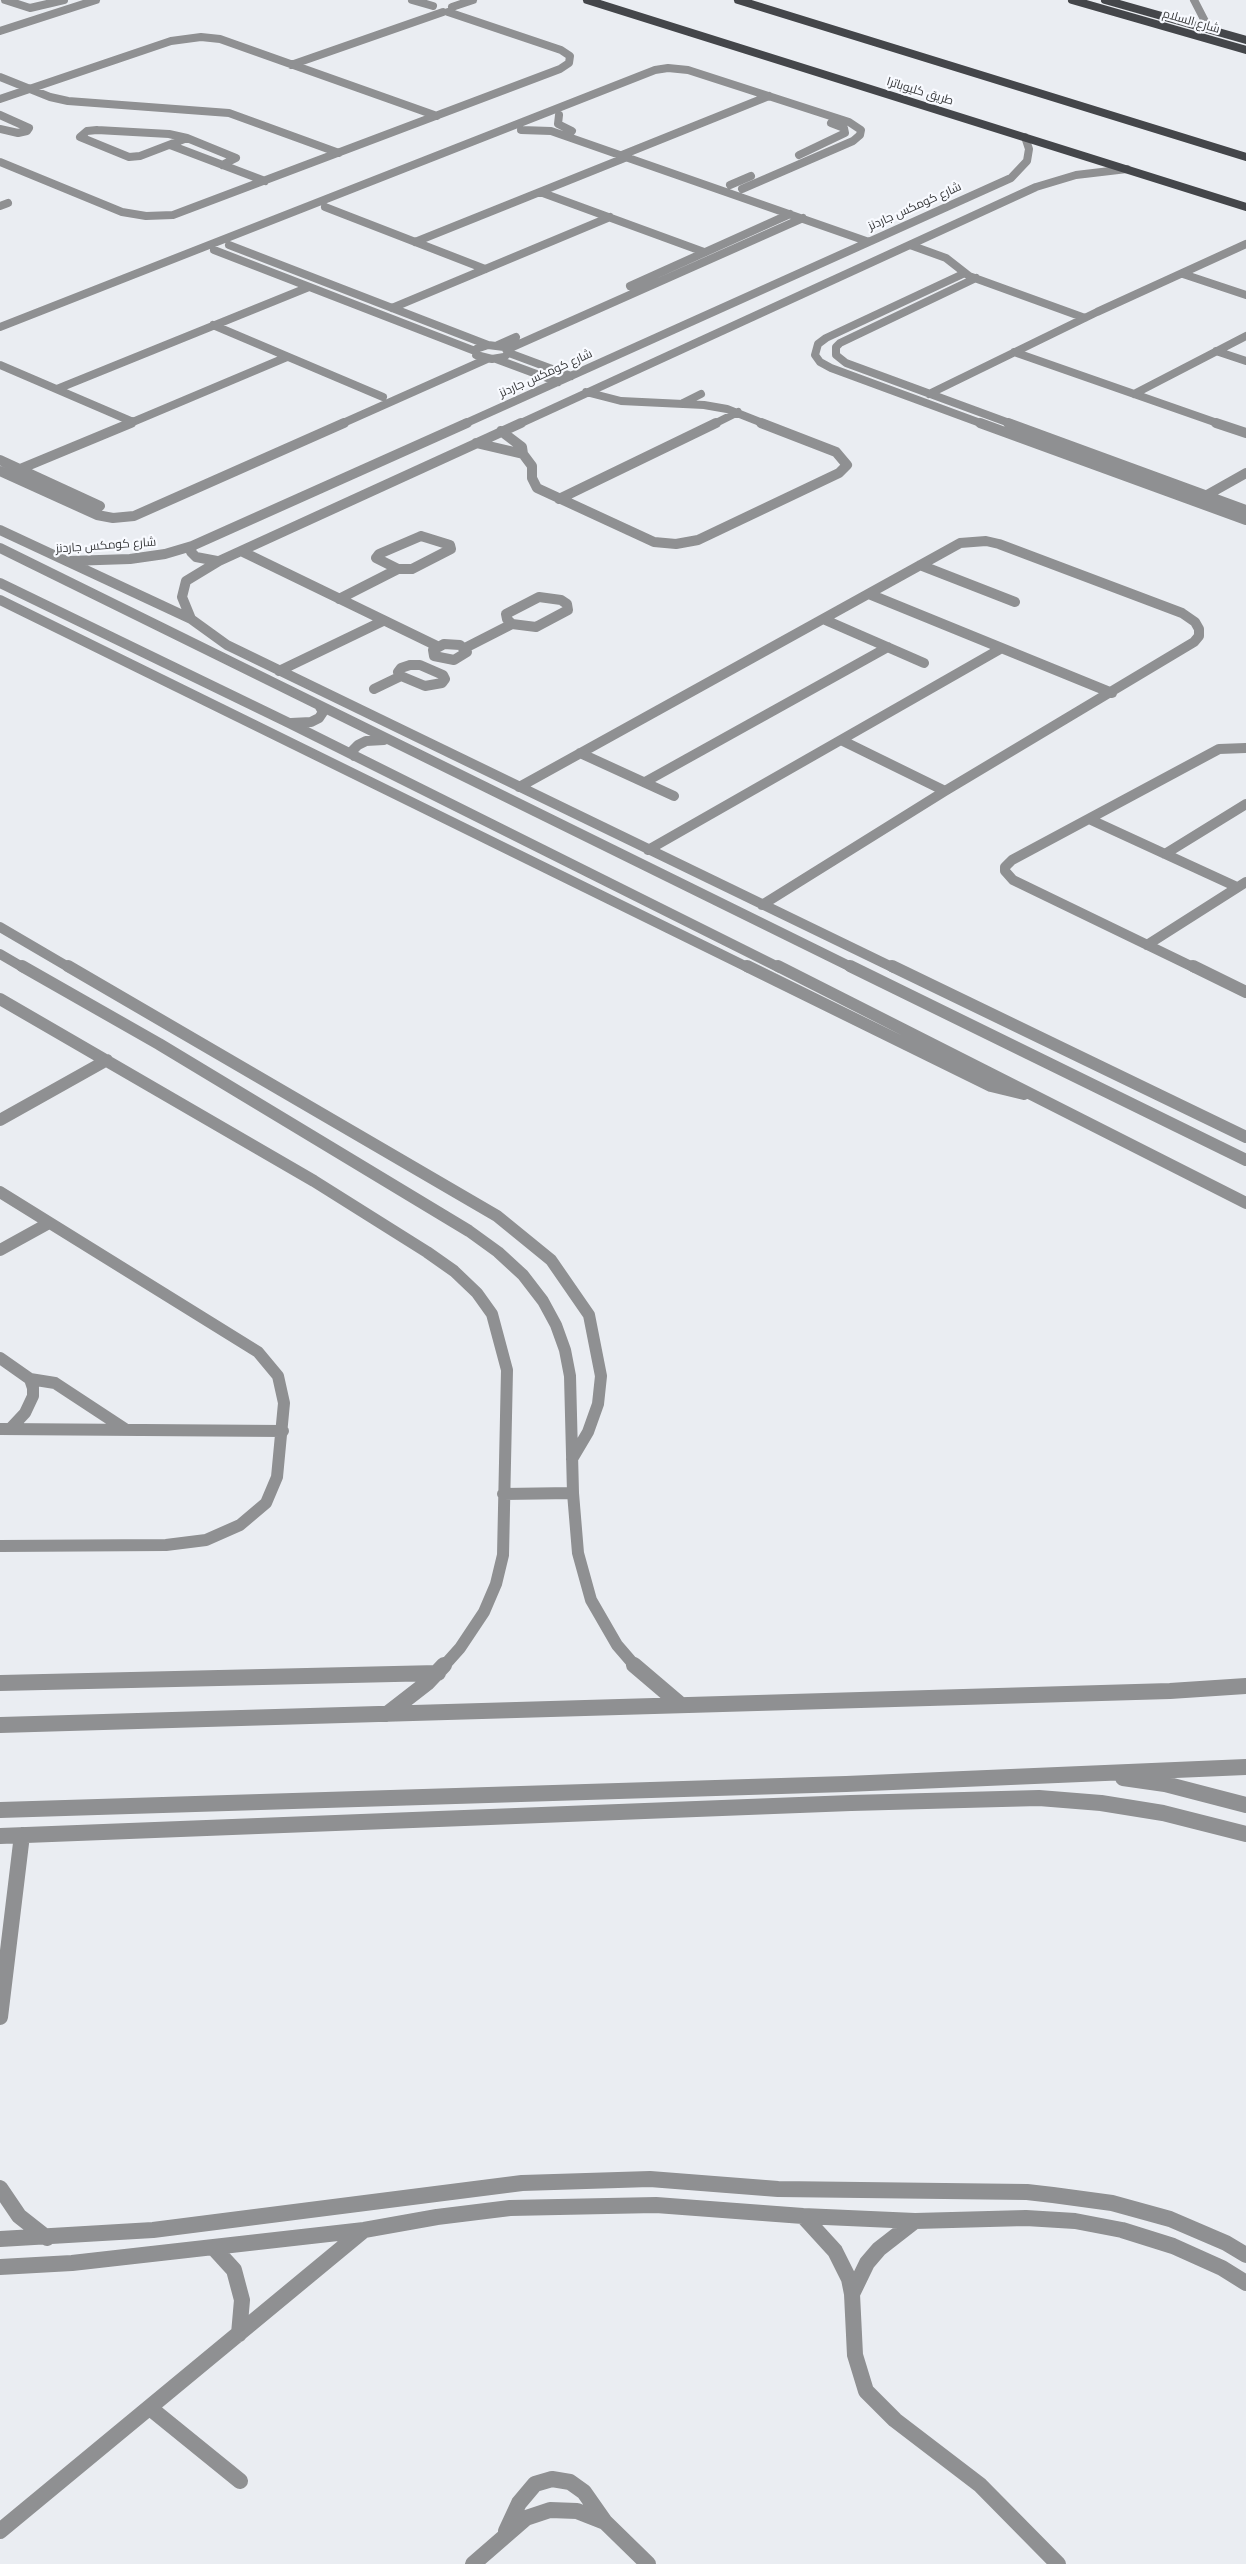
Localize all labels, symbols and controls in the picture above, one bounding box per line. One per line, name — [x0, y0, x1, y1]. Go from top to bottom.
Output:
street label: شارع السلام — [1161, 7, 1221, 37]
street label: طريق كليوباترا — [885, 75, 955, 109]
street label: شارع كومكس جاردنز — [866, 180, 964, 234]
street label: شارع كومكس جاردنز — [497, 347, 595, 401]
street label: شارع كومكس جاردنز — [55, 535, 157, 557]

